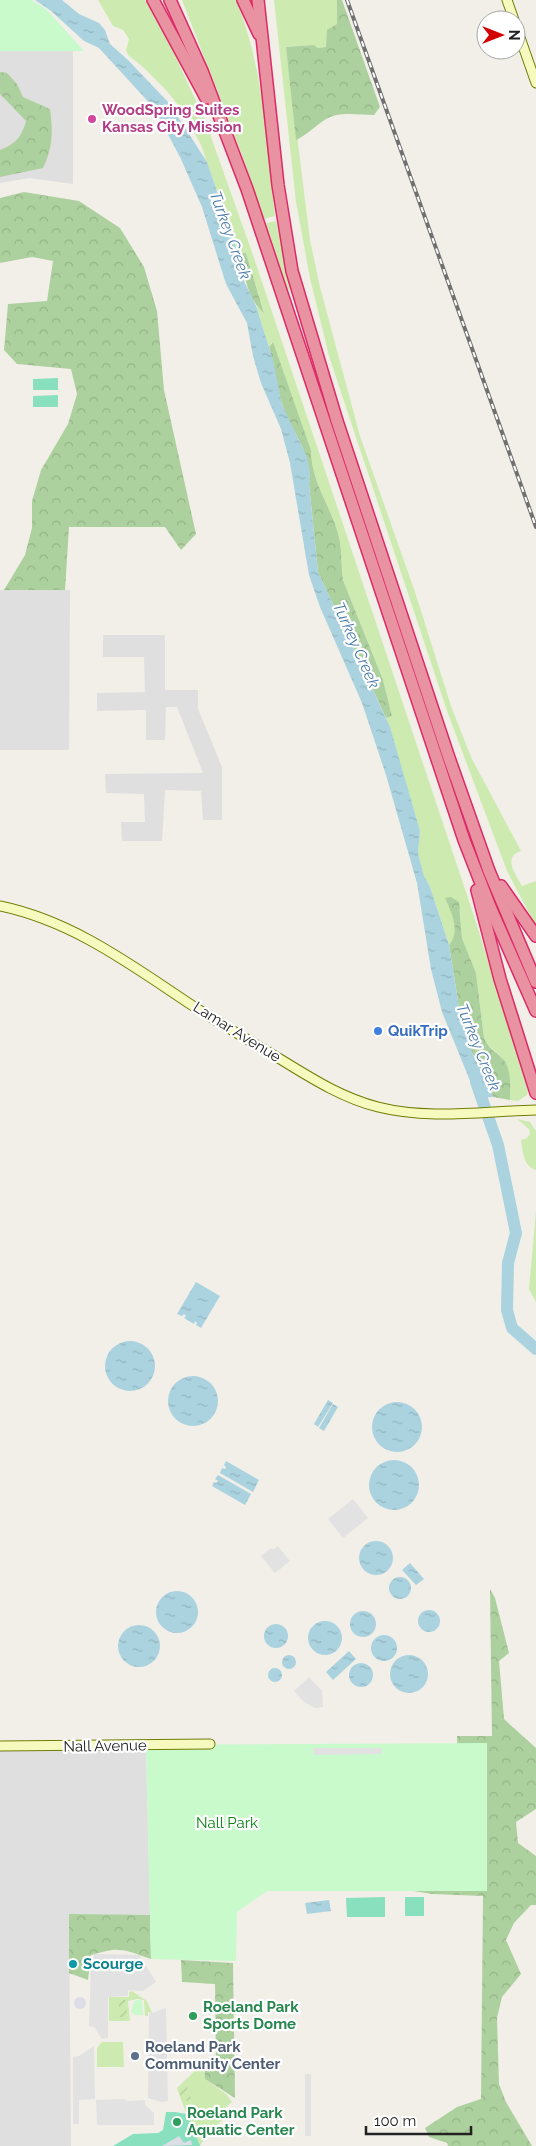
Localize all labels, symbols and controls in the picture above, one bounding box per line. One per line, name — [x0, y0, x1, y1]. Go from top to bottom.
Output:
north arrow — [476, 10, 526, 60]
text: N — [506, 30, 522, 40]
place label: WoodSpring Suites Kansas City Mission — [102, 101, 242, 136]
marker: WoodSpring Suites Kansas City Mission — [86, 113, 98, 125]
water label: Turkey Creek — [206, 188, 255, 282]
water label: Turkey Creek — [329, 599, 384, 692]
street label: Lamar Avenue — [190, 998, 284, 1066]
water label: Turkey Creek — [452, 1001, 505, 1094]
place label: QuikTrip — [388, 1022, 448, 1040]
marker: QuikTrip — [372, 1025, 384, 1037]
street label: Nall Avenue — [63, 1736, 147, 1756]
park label: Nall Park — [196, 1814, 258, 1832]
place label: Scourge — [83, 1955, 143, 1973]
marker: Scourge — [67, 1958, 79, 1970]
place label: Roeland Park Sports Dome — [203, 1998, 299, 2033]
marker: Roeland Park Sports Dome — [187, 2010, 199, 2022]
place label: Roeland Park Community Center — [145, 2038, 281, 2073]
marker: Roeland Park Community Center — [129, 2050, 141, 2062]
place label: Roeland Park Aquatic Center — [187, 2104, 295, 2139]
scale bar — [366, 2104, 471, 2136]
text: 100 m — [374, 2112, 416, 2130]
marker: Roeland Park Aquatic Center — [171, 2116, 183, 2128]

